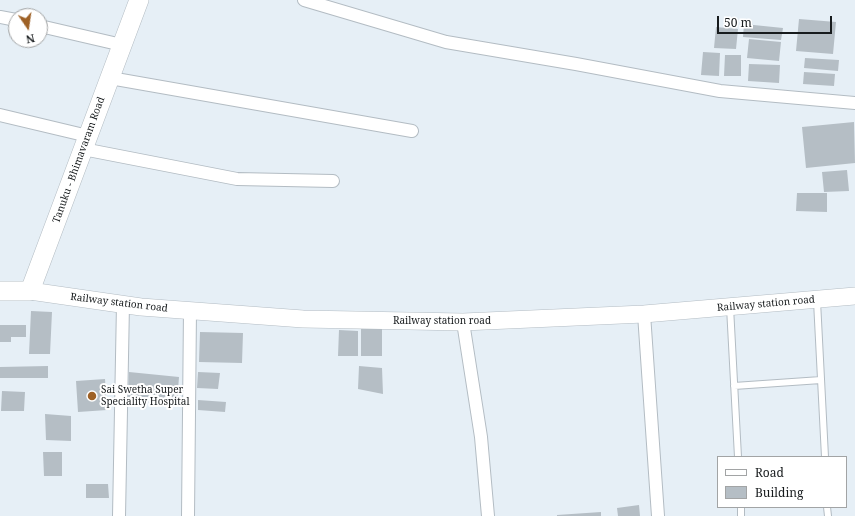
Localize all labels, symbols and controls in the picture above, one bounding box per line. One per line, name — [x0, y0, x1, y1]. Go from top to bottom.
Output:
north arrow — [8, 8, 48, 48]
scale bar — [719, 8, 834, 34]
text: 50 m — [724, 14, 752, 31]
text: N — [25, 31, 37, 47]
street label: Tanuku - Bhimavaram Road — [51, 95, 107, 225]
street label: Railway station road — [70, 291, 168, 315]
street label: Railway station road — [717, 294, 815, 314]
street label: Railway station road — [393, 315, 491, 327]
place label: Sai Swetha Super Speciality Hospital — [101, 384, 190, 408]
marker: Sai Swetha Super Speciality Hospital — [86, 390, 98, 402]
legend — [717, 456, 847, 508]
text: Road — [755, 464, 784, 481]
text: Building — [755, 484, 803, 501]

